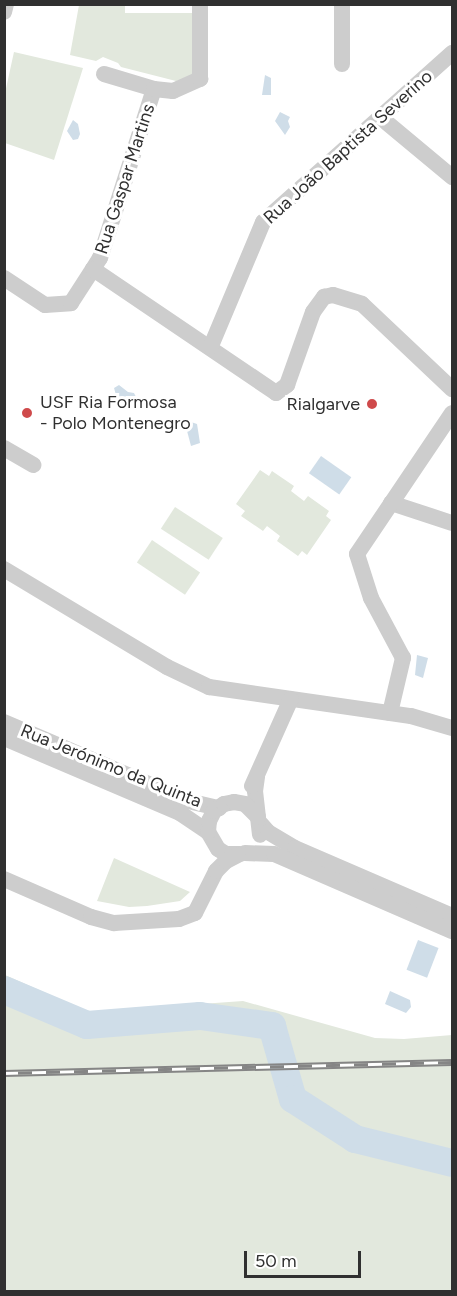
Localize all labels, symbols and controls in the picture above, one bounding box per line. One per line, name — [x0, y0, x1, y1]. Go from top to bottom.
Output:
street label: Rua João Baptista Severino — [259, 65, 437, 229]
street label: Rua Gaspar Martins — [91, 101, 159, 257]
place label: USF Ria Formosa - Polo Montenegro — [40, 392, 191, 434]
place label: Rialgarve — [287, 393, 360, 415]
marker: Rialgarve — [365, 397, 379, 411]
marker: USF Ria Formosa - Polo Montenegro — [18, 404, 36, 422]
street label: Rua Jerónimo da Quinta — [17, 720, 205, 812]
scale bar — [247, 1239, 364, 1277]
text: 50 m — [255, 1250, 297, 1272]

